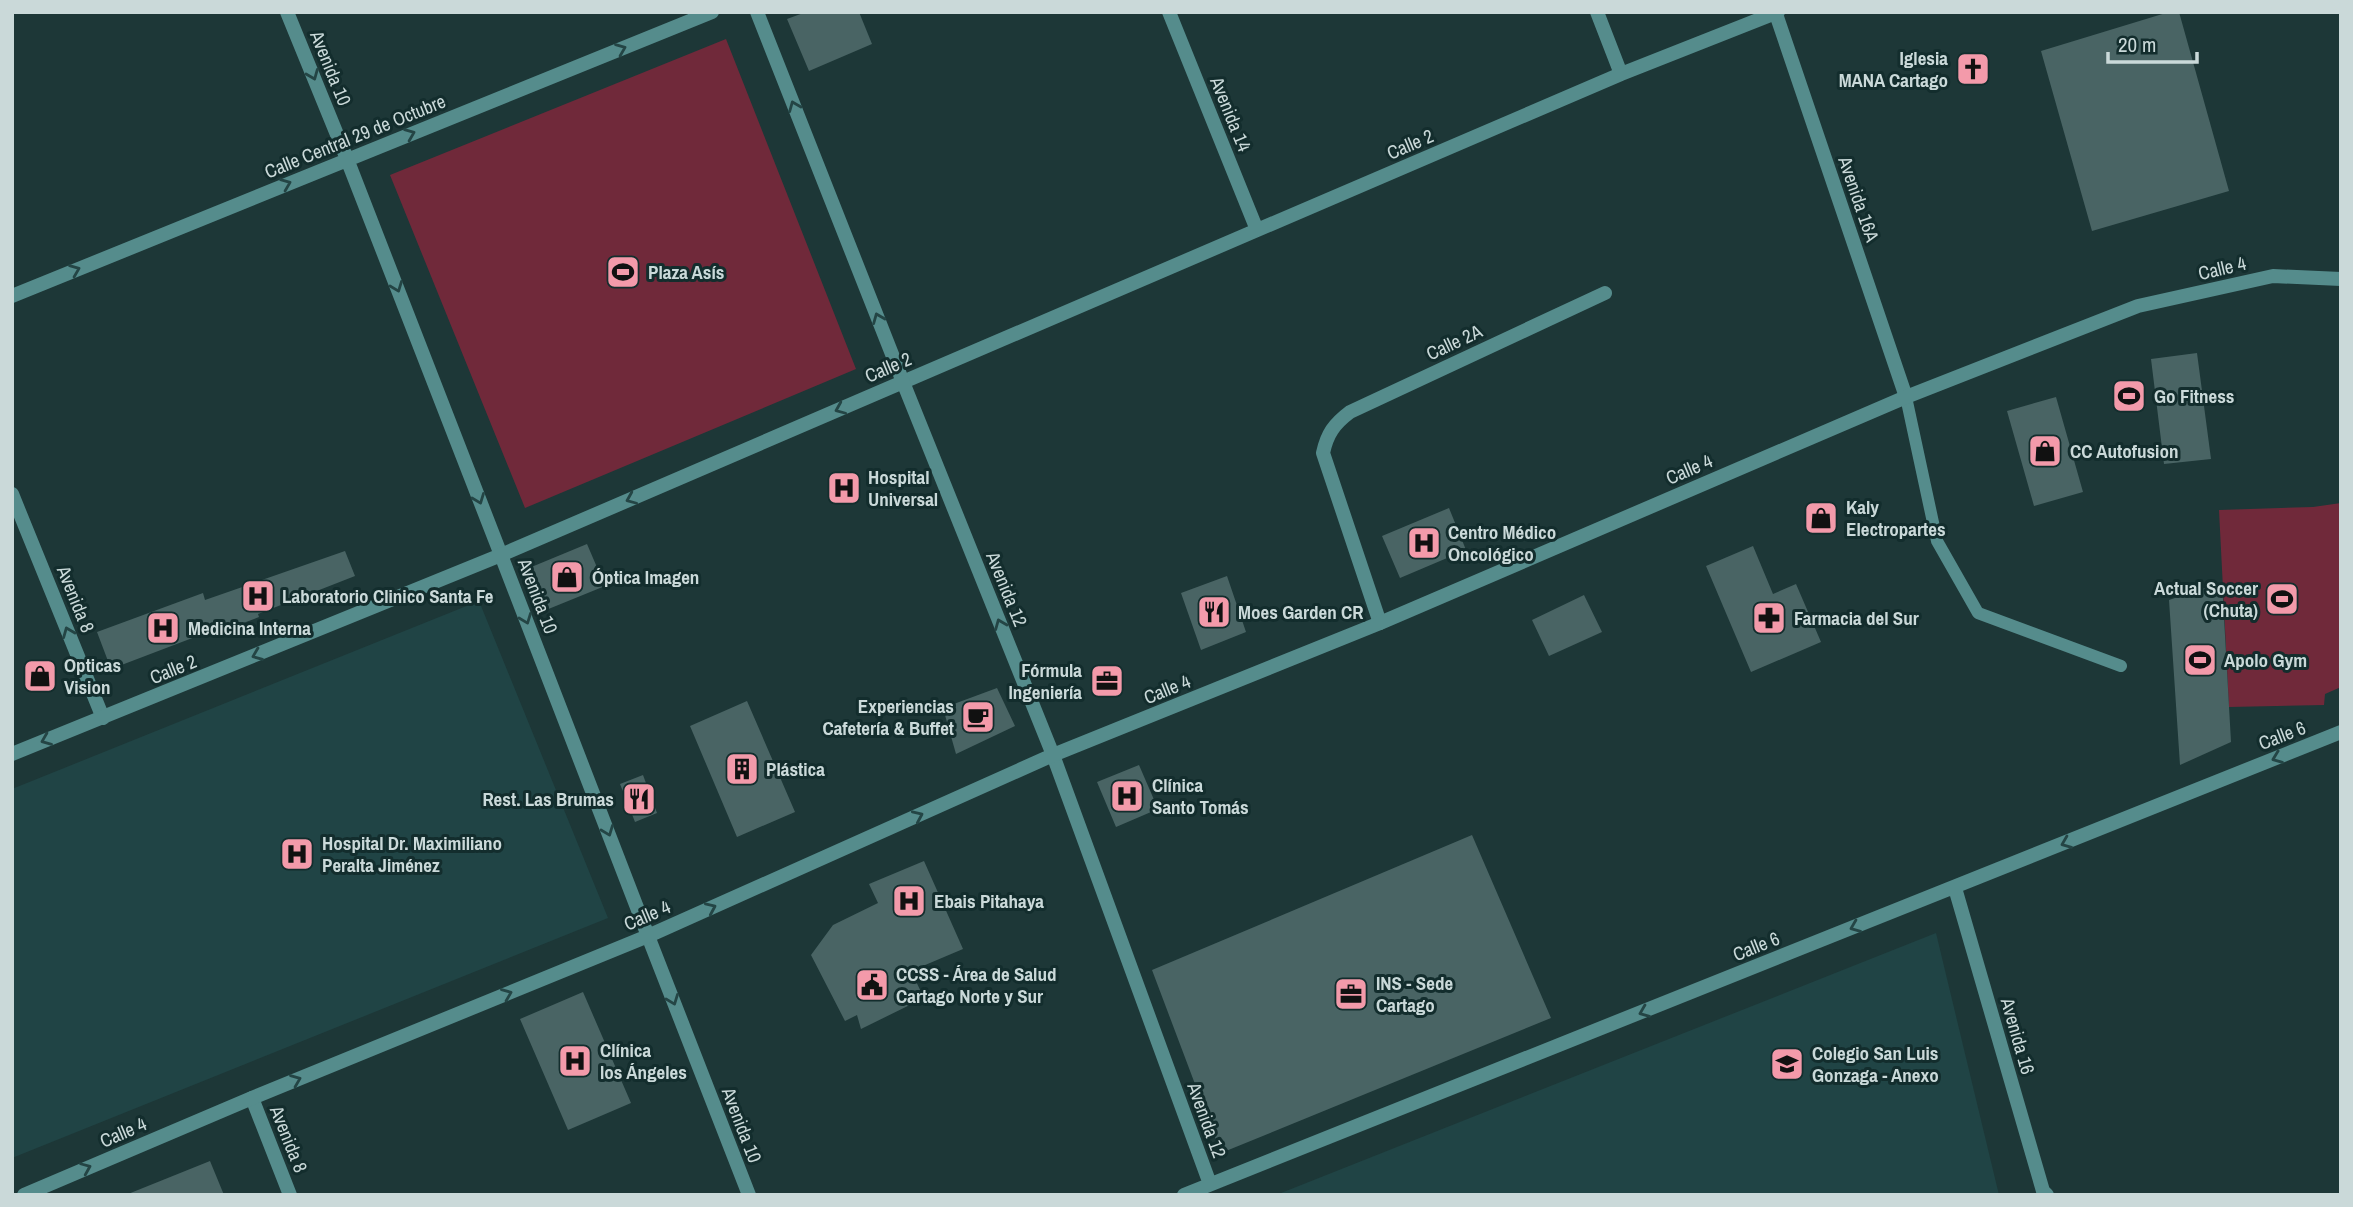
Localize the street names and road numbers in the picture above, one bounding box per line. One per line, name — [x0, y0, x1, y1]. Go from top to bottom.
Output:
street label: Avenida 10 — [304, 26, 358, 109]
street label: Avenida 14 — [1204, 72, 1258, 156]
street label: Calle Central 29 de Octubre — [261, 88, 449, 184]
street label: Calle 2 — [1383, 123, 1437, 165]
street label: Avenida 16A — [1832, 152, 1886, 246]
street label: Calle 4 — [2195, 250, 2249, 286]
street label: Calle 2A — [1422, 318, 1487, 366]
street label: Calle 2 — [861, 346, 915, 388]
street label: Calle 4 — [1662, 447, 1717, 490]
street label: Avenida 12 — [980, 547, 1034, 630]
street label: Avenida 10 — [511, 554, 564, 637]
street label: Avenida 8 — [50, 561, 101, 636]
street label: Calle 2 — [146, 648, 200, 690]
street label: Calle 4 — [1140, 668, 1195, 710]
street label: Calle 6 — [2255, 714, 2309, 756]
street label: Calle 4 — [620, 893, 675, 936]
street label: Calle 6 — [1729, 925, 1783, 967]
street label: Avenida 16 — [1994, 994, 2041, 1077]
street label: Avenida 12 — [1181, 1078, 1233, 1161]
street label: Avenida 10 — [715, 1083, 768, 1166]
street label: Avenida 8 — [263, 1101, 314, 1176]
street label: Calle 4 — [96, 1110, 151, 1153]

